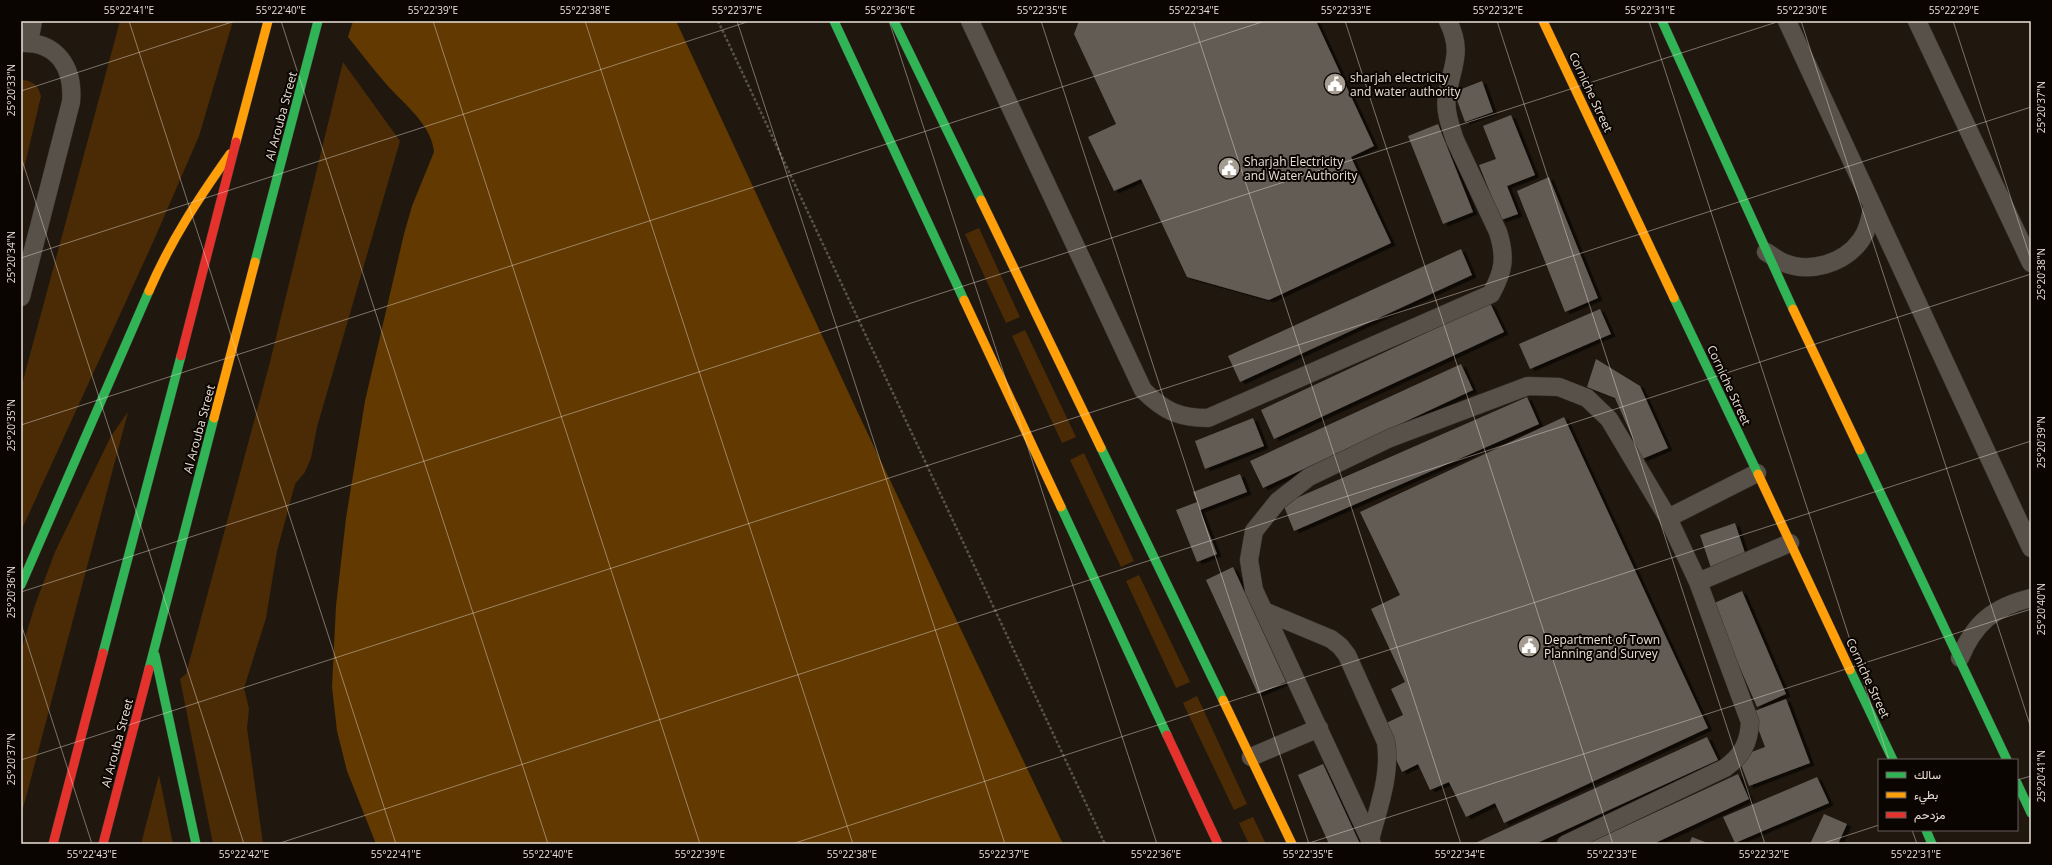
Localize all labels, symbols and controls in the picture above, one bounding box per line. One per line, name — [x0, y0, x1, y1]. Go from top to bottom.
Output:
text: 55°22'41"E — [104, 3, 154, 17]
text: 55°22'40"E — [256, 3, 306, 17]
text: 55°22'39"E — [408, 3, 458, 17]
text: 55°22'38"E — [560, 3, 610, 17]
text: 55°22'37"E — [712, 3, 762, 17]
text: 55°22'36"E — [865, 3, 915, 17]
text: 55°22'35"E — [1017, 3, 1067, 17]
text: 55°22'34"E — [1169, 3, 1219, 17]
text: 55°22'33"E — [1321, 3, 1371, 17]
text: 55°22'32"E — [1473, 3, 1523, 17]
text: 55°22'31"E — [1625, 3, 1675, 17]
text: 55°22'30"E — [1777, 3, 1827, 17]
text: 55°22'29"E — [1929, 3, 1979, 17]
street label: Corniche Street — [1565, 49, 1617, 135]
text: 25°20'33"N — [4, 64, 18, 116]
place label: sharjah electricity and water authority — [1350, 69, 1462, 100]
street label: Al Arouba Street — [261, 70, 301, 162]
public building icon: sharjah electricity and water authority — [1322, 71, 1348, 97]
text: 25°20'37"N — [2034, 81, 2048, 133]
place label: Sharjah Electricity and Water Authority — [1244, 153, 1358, 184]
public building icon: Sharjah Electricity and Water Authority — [1216, 155, 1242, 181]
text: 25°20'34"N — [4, 231, 18, 283]
text: 25°20'38"N — [2034, 248, 2048, 300]
street label: Corniche Street — [1703, 342, 1755, 428]
street label: Al Arouba Street — [179, 383, 219, 475]
text: 25°20'35"N — [4, 399, 18, 451]
text: 25°20'39"N — [2034, 416, 2048, 468]
text: 25°20'36"N — [4, 566, 18, 618]
text: 25°20'40"N — [2034, 583, 2048, 635]
place label: Department of Town Planning and Survey — [1544, 631, 1660, 662]
public building icon: Department of Town Planning and Survey — [1516, 633, 1542, 659]
street label: Corniche Street — [1842, 635, 1894, 721]
street label: Al Arouba Street — [97, 697, 137, 789]
text: 25°20'37"N — [4, 733, 18, 785]
text: 25°20'41"N — [2034, 750, 2048, 802]
legend — [1878, 759, 2018, 831]
text: سالك — [1914, 766, 1941, 783]
text: بطيء — [1914, 786, 1938, 805]
text: مزدحم — [1914, 806, 1945, 823]
text: 55°22'43"E — [67, 847, 117, 861]
text: 55°22'42"E — [219, 847, 269, 861]
text: 55°22'41"E — [371, 847, 421, 861]
text: 55°22'40"E — [523, 847, 573, 861]
text: 55°22'39"E — [675, 847, 725, 861]
text: 55°22'38"E — [827, 847, 877, 861]
text: 55°22'37"E — [979, 847, 1029, 861]
text: 55°22'36"E — [1131, 847, 1181, 861]
text: 55°22'35"E — [1283, 847, 1333, 861]
text: 55°22'34"E — [1435, 847, 1485, 861]
text: 55°22'33"E — [1587, 847, 1637, 861]
text: 55°22'32"E — [1739, 847, 1789, 861]
text: 55°22'31"E — [1891, 847, 1941, 861]

